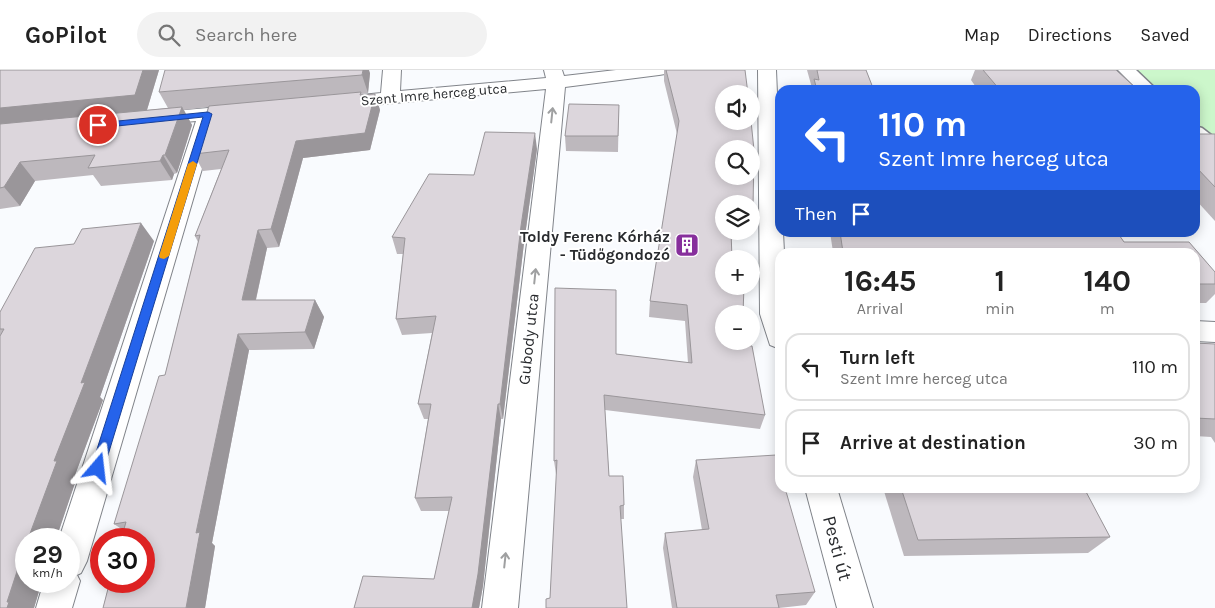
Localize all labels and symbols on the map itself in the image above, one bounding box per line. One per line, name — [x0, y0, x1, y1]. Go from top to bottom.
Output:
street label: Szent Imre herceg utca — [360, 80, 508, 109]
pin — [77, 104, 119, 146]
one-way arrow — [547, 107, 557, 123]
place label: Toldy Ferenc Kórház - Tüdőgondozó — [520, 227, 670, 264]
building icon: Toldy Ferenc Kórház - Tüdőgondozó — [674, 232, 700, 258]
one-way arrow — [530, 268, 540, 284]
street label: Gubody utca — [514, 292, 543, 386]
position arrow — [71, 441, 123, 493]
street label: Pesti út — [818, 513, 856, 583]
speed limit sign: 30 — [90, 528, 155, 593]
one-way arrow — [500, 552, 510, 568]

